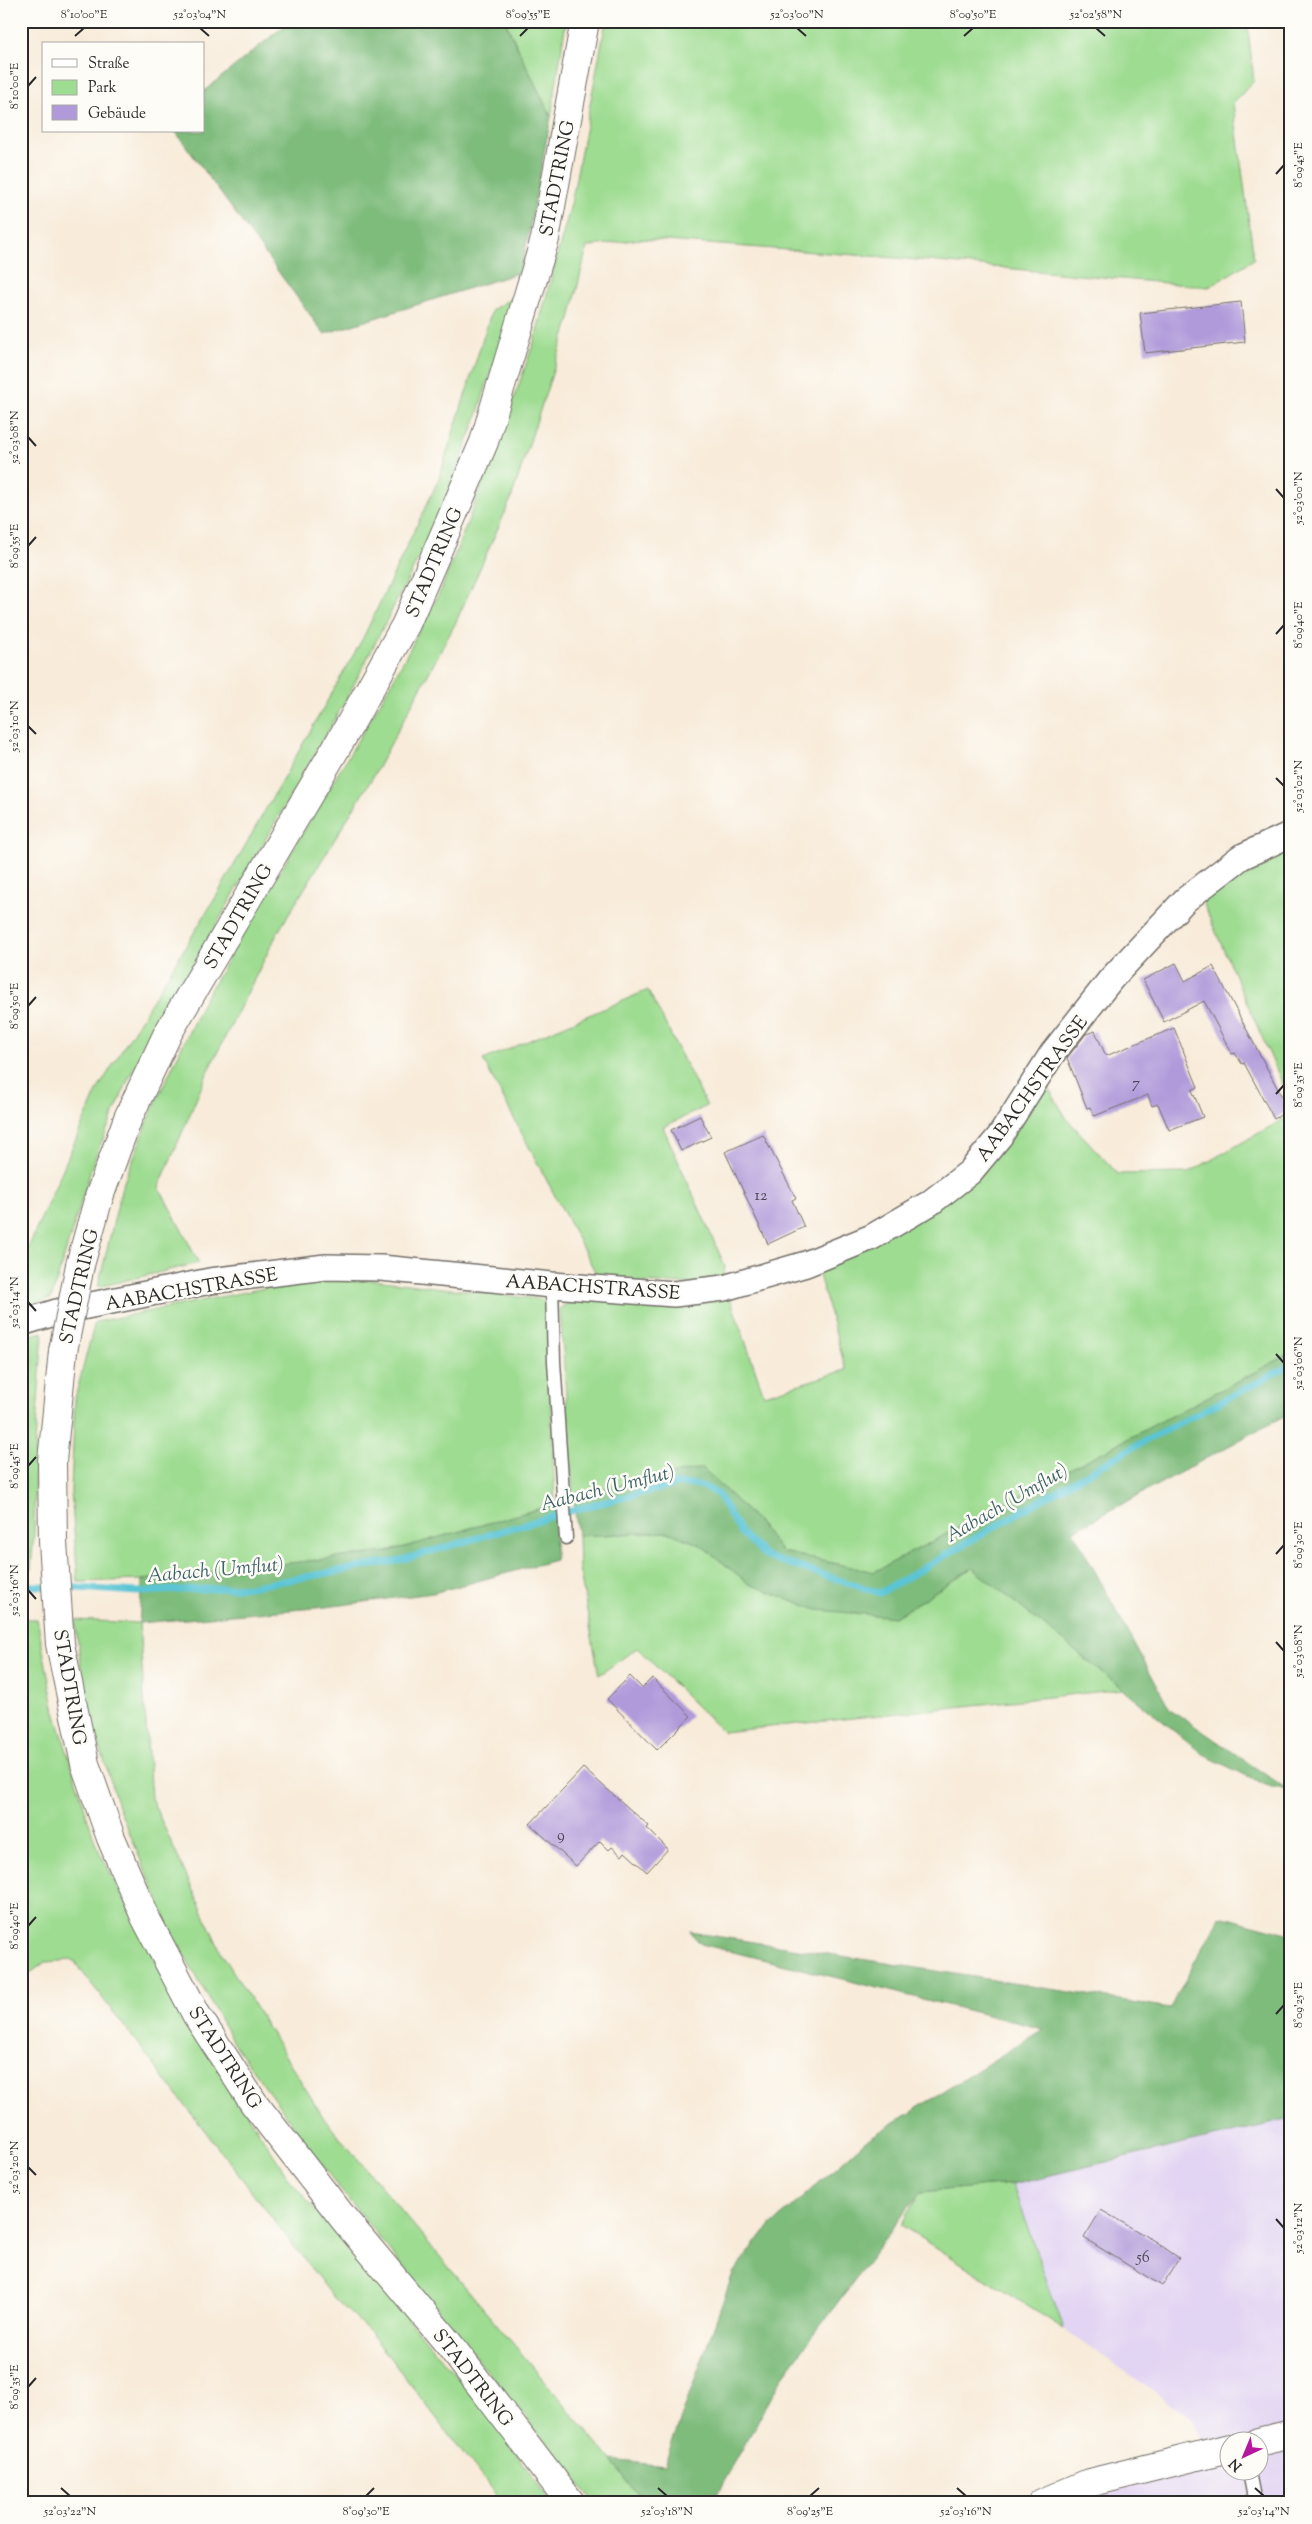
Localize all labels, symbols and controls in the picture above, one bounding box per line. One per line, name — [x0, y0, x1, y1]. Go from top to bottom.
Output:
text: 8°10'00"E — [61, 6, 108, 24]
text: 52°03'04"N — [173, 6, 227, 24]
text: 8°09'55"E — [506, 6, 551, 24]
text: 52°03'00"N — [770, 6, 824, 24]
text: 8°09'50"E — [950, 6, 997, 24]
text: 52°02'58"N — [1069, 6, 1122, 24]
legend — [42, 42, 205, 132]
text: Straße — [88, 54, 130, 75]
text: 8°10'00"E — [6, 62, 24, 109]
text: Park — [88, 78, 117, 99]
text: Gebäude — [88, 104, 146, 125]
street label: STADTRING — [534, 118, 583, 239]
text: 8°09'45"E — [1290, 142, 1308, 188]
text: 52°03'08"N — [6, 410, 24, 465]
text: 52°03'00"N — [1290, 471, 1308, 526]
street label: STADTRING — [400, 504, 471, 622]
text: 8°09'55"E — [6, 523, 24, 568]
text: 8°09'40"E — [1290, 601, 1308, 649]
text: 52°03'10"N — [6, 700, 24, 753]
text: 52°03'02"N — [1290, 759, 1308, 813]
street label: STADTRING — [198, 860, 280, 975]
text: 8°09'50"E — [6, 982, 24, 1029]
street label: AABACHSTRASSE — [971, 1010, 1096, 1168]
text: 8°09'35"E — [1290, 1062, 1308, 1108]
house number: 7 — [1132, 1073, 1140, 1096]
house number: 12 — [755, 1185, 768, 1208]
street label: STADTRING — [54, 1226, 107, 1347]
street label: AABACHSTRASSE — [103, 1262, 280, 1319]
street label: AABACHSTRASSE — [505, 1269, 681, 1308]
text: 52°03'14"N — [6, 1276, 24, 1329]
text: 52°03'06"N — [1290, 1336, 1308, 1390]
text: 8°09'45"E — [6, 1443, 24, 1489]
water label: Aabach (Umflut) — [941, 1457, 1074, 1551]
water label: Aabach (Umflut) — [537, 1459, 678, 1520]
text: 8°09'30"E — [1290, 1521, 1308, 1569]
water label: Aabach (Umflut) — [146, 1551, 285, 1592]
text: 52°03'16"N — [6, 1564, 24, 1617]
text: 52°03'08"N — [1290, 1624, 1308, 1679]
street label: STADTRING — [45, 1627, 92, 1748]
house number: 9 — [557, 1825, 565, 1848]
text: 8°09'40"E — [6, 1902, 24, 1950]
text: 8°09'25"E — [1290, 1981, 1308, 2028]
street label: STADTRING — [181, 2002, 267, 2115]
text: 52°03'20"N — [6, 2140, 24, 2194]
text: 52°03'12"N — [1290, 2202, 1308, 2254]
house number: 56 — [1135, 2247, 1150, 2270]
street label: STADTRING — [425, 2324, 519, 2433]
text: 8°09'35"E — [6, 2364, 24, 2410]
north arrow — [1220, 2432, 1270, 2482]
text: N — [1225, 2453, 1247, 2475]
text: 52°03'22"N — [43, 2503, 97, 2521]
text: 8°09'30"E — [342, 2503, 390, 2521]
text: 52°03'18"N — [640, 2503, 693, 2521]
text: 8°09'25"E — [787, 2503, 834, 2521]
text: 52°03'16"N — [939, 2503, 992, 2521]
text: 52°03'14"N — [1237, 2503, 1290, 2521]

